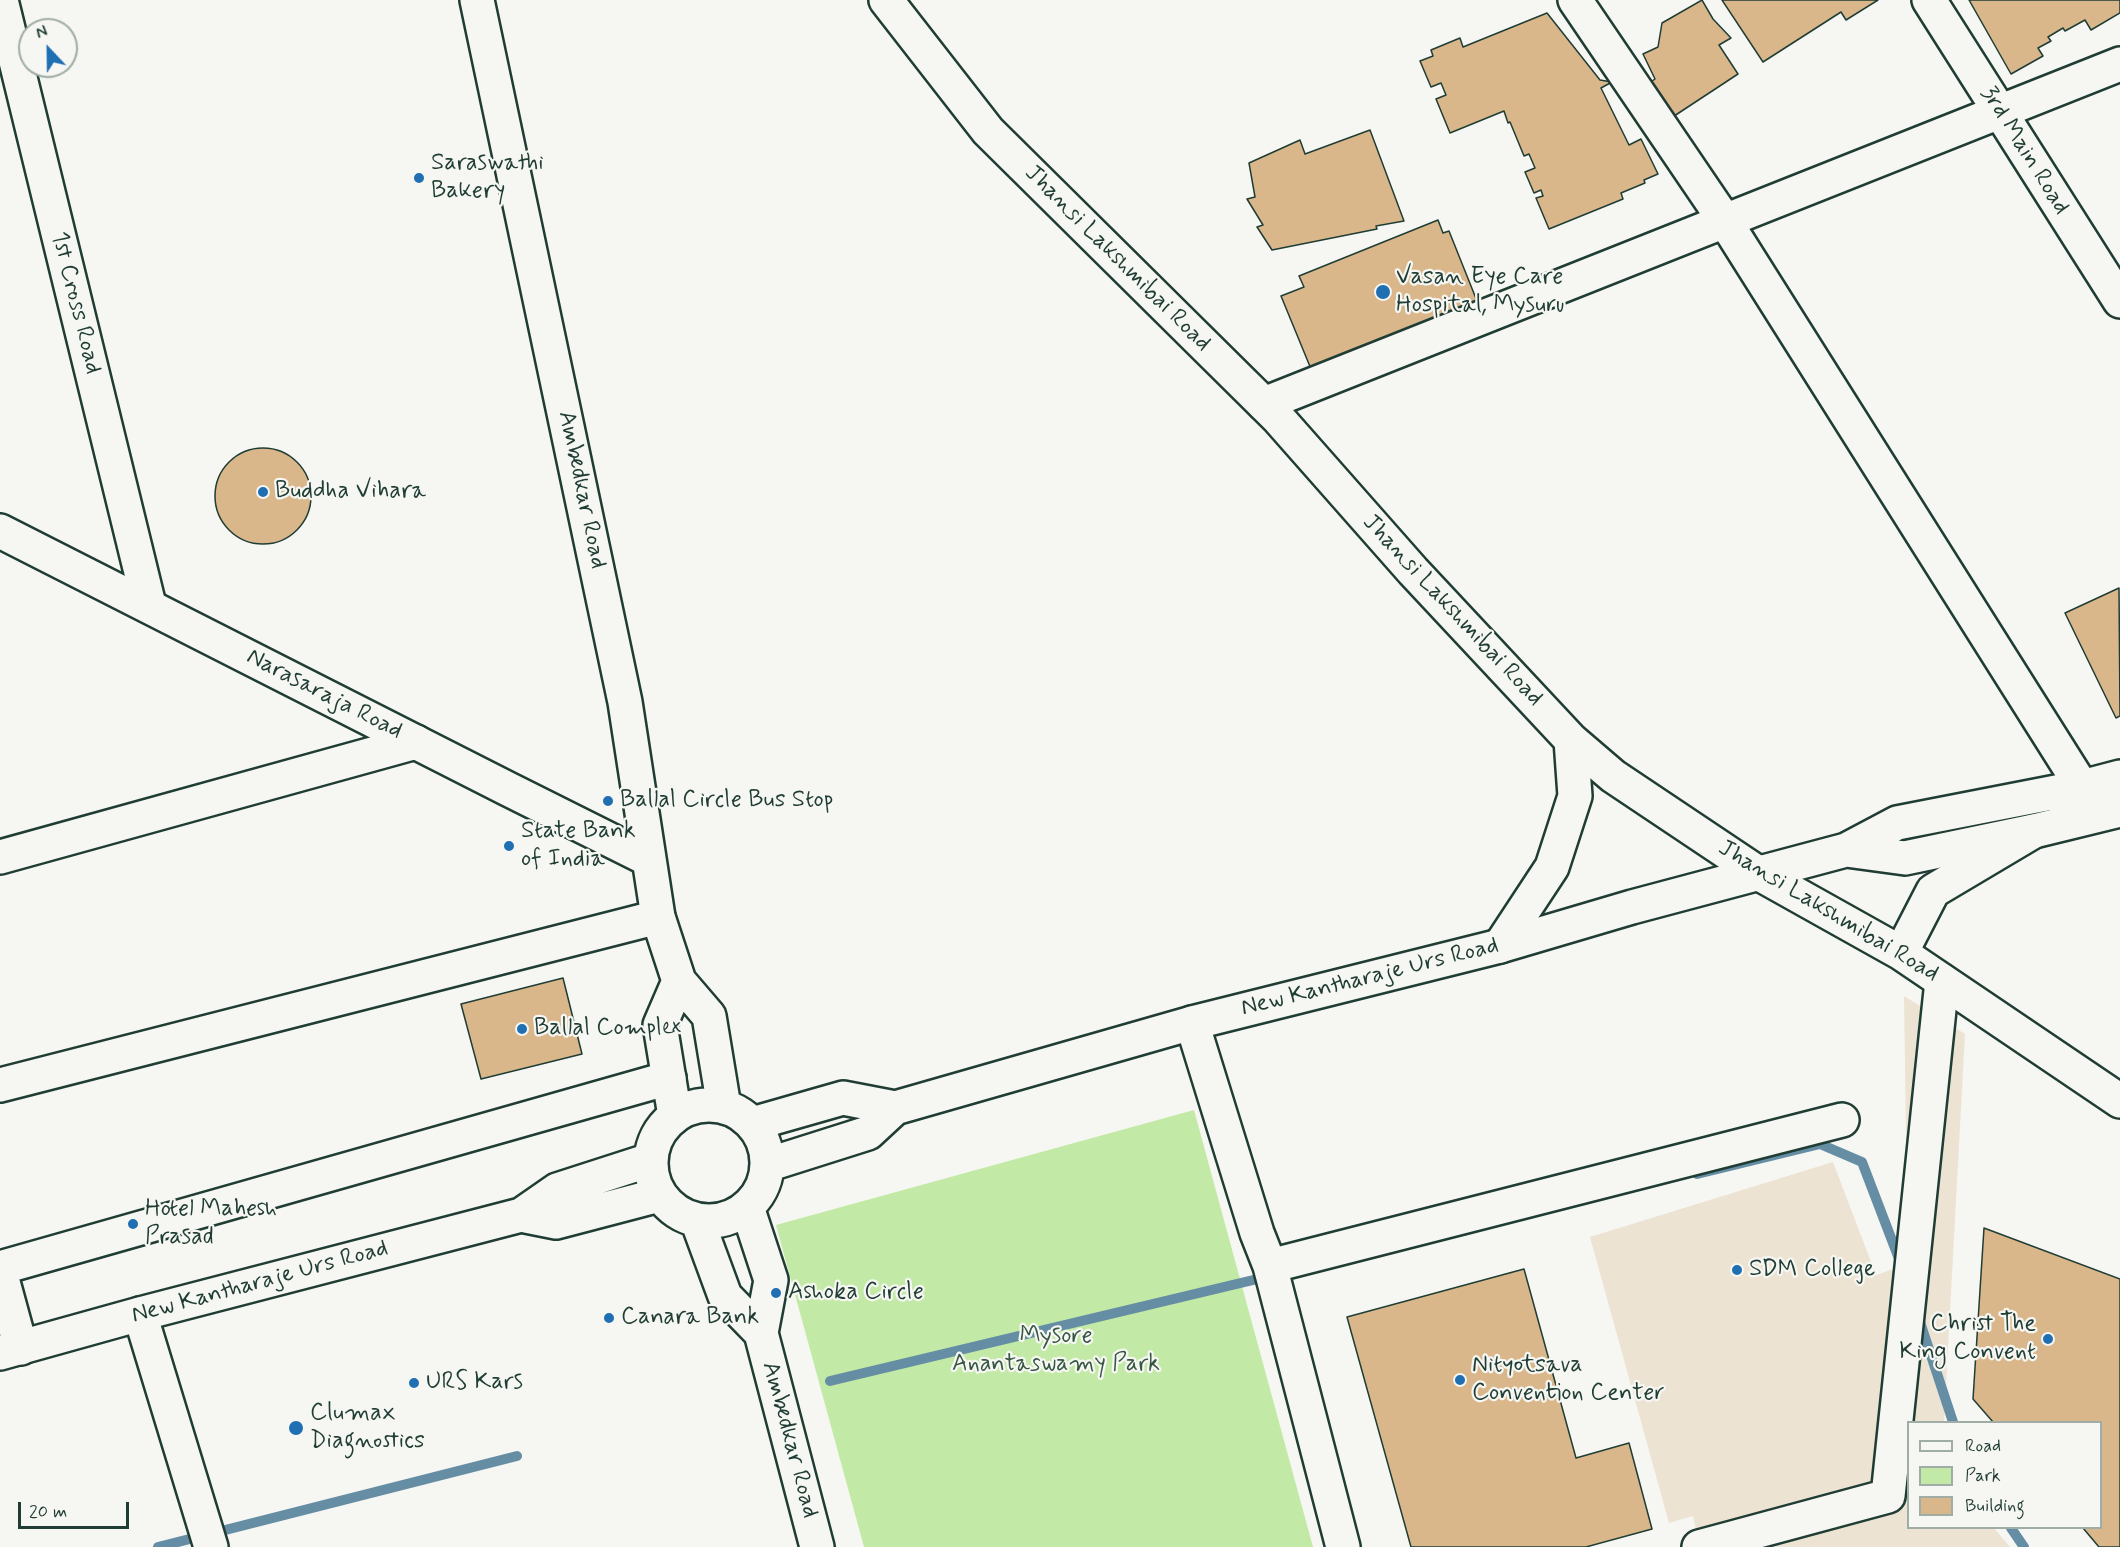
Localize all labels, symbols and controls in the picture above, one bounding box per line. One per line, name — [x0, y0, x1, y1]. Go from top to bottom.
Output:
north arrow — [18, 18, 78, 78]
text: N — [33, 21, 51, 44]
street label: 3rd Main Road — [1973, 81, 2075, 221]
place label: Saraswathi Bakery — [431, 150, 544, 206]
street label: Jhansi Lakshmibai Road — [1018, 160, 1216, 358]
marker: Saraswathi Bakery — [412, 171, 426, 185]
street label: 1st Cross Road — [43, 229, 107, 377]
place label: Vasan Eye Care Hospital, Mysuru — [1396, 264, 1564, 320]
marker: Vasan Eye Care Hospital, Mysuru — [1374, 283, 1392, 301]
street label: Ambedkar Road — [550, 408, 612, 572]
place label: Buddha Vihara — [275, 478, 426, 506]
marker: Buddha Vihara — [256, 485, 270, 499]
street label: Jhansi Lakshmibai Road — [1355, 509, 1549, 713]
street label: Narasaraja Road — [241, 643, 407, 747]
place label: Ballal Circle Bus Stop — [620, 787, 833, 815]
marker: Ballal Circle Bus Stop — [601, 794, 615, 808]
place label: State Bank of India — [521, 818, 636, 874]
street label: Jhansi Lakshmibai Road — [1713, 835, 1943, 989]
marker: State Bank of India — [502, 839, 516, 853]
street label: New Kantharaje Urs Road — [1238, 932, 1502, 1024]
place label: Ballal Complex — [534, 1015, 681, 1043]
marker: Ballal Complex — [515, 1022, 529, 1036]
place label: Hotel Mahesh Prasad — [145, 1196, 277, 1252]
marker: Hotel Mahesh Prasad — [126, 1217, 140, 1231]
street label: New Kantharaje Urs Road — [129, 1235, 391, 1331]
place label: SDM College — [1749, 1256, 1875, 1284]
marker: SDM College — [1730, 1263, 1744, 1277]
place label: Ashoka Circle — [788, 1279, 924, 1307]
marker: Ashoka Circle — [769, 1286, 783, 1300]
place label: Canara Bank — [621, 1304, 759, 1332]
marker: Canara Bank — [602, 1311, 616, 1325]
place label: Christ The King Convent — [1899, 1311, 2036, 1367]
park label: Mysore Anantaswamy Park — [952, 1323, 1160, 1379]
marker: Christ The King Convent — [2041, 1332, 2055, 1346]
place label: Nityotsava Convention Center — [1472, 1352, 1665, 1408]
street label: Ambedkar Road — [754, 1359, 824, 1521]
place label: URS Kars — [426, 1369, 523, 1397]
marker: Nityotsava Convention Center — [1453, 1373, 1467, 1387]
marker: URS Kars — [407, 1376, 421, 1390]
place label: Clumax Diagnostics — [310, 1400, 425, 1456]
marker: Clumax Diagnostics — [287, 1419, 305, 1437]
legend — [1907, 1421, 2102, 1529]
text: Road — [1965, 1434, 2001, 1458]
text: Park — [1965, 1464, 2001, 1488]
scale bar — [21, 1490, 132, 1528]
text: Building — [1965, 1494, 2025, 1518]
text: 20 m — [29, 1500, 67, 1524]

